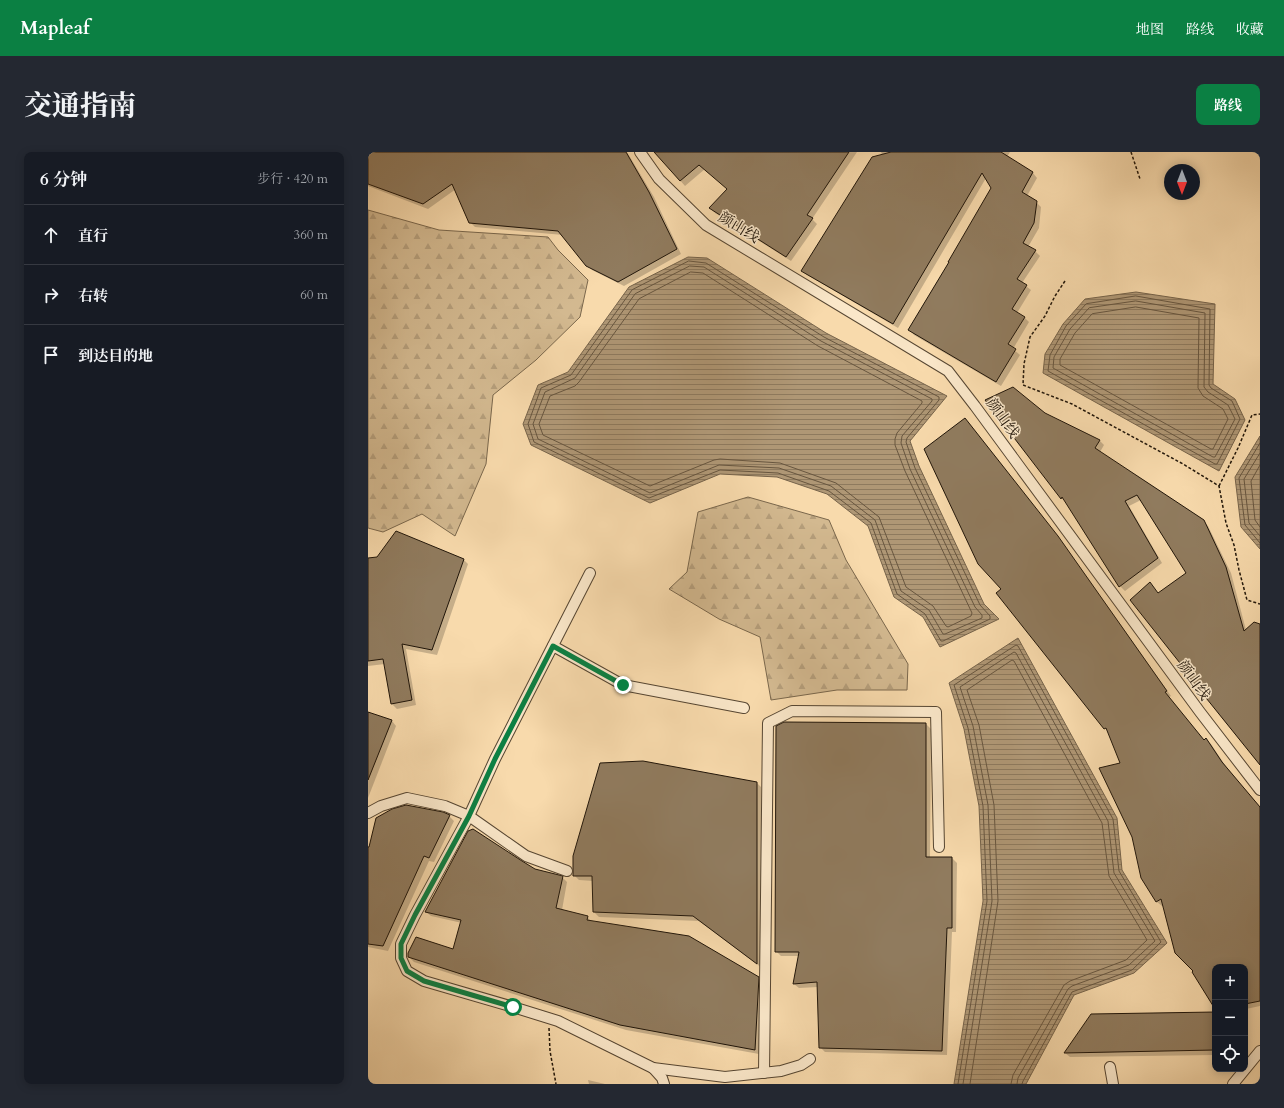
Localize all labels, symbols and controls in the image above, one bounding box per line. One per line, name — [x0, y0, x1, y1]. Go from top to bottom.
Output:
text: Mapleaf — [20, 15, 90, 41]
text: 地图 — [1136, 20, 1164, 39]
text: 路线 — [1186, 20, 1214, 39]
text: 收藏 — [1236, 20, 1264, 39]
button: 路线 — [1196, 84, 1260, 125]
text: 交通指南 — [24, 87, 136, 125]
north arrow — [1164, 164, 1200, 200]
text: 6 分钟 — [40, 168, 87, 191]
text: 步行 · 420 m — [257, 170, 328, 188]
street label: 颜山线 — [715, 207, 763, 247]
icon: ahead — [40, 224, 62, 246]
text: 直行 — [78, 226, 108, 246]
text: 360 m — [294, 226, 328, 244]
icon: right — [40, 284, 62, 306]
text: 右转 — [78, 286, 108, 306]
text: 60 m — [300, 286, 328, 304]
icon: arrive — [40, 344, 62, 366]
text: 到达目的地 — [78, 346, 153, 366]
street label: 颜山线 — [982, 394, 1024, 442]
street label: 颜山线 — [1173, 656, 1215, 704]
route end — [614, 676, 632, 694]
map controls — [1212, 964, 1248, 1072]
button: + — [1212, 964, 1248, 1000]
route start — [504, 998, 522, 1016]
button: − — [1212, 1000, 1248, 1036]
button: locate — [1212, 1036, 1248, 1072]

